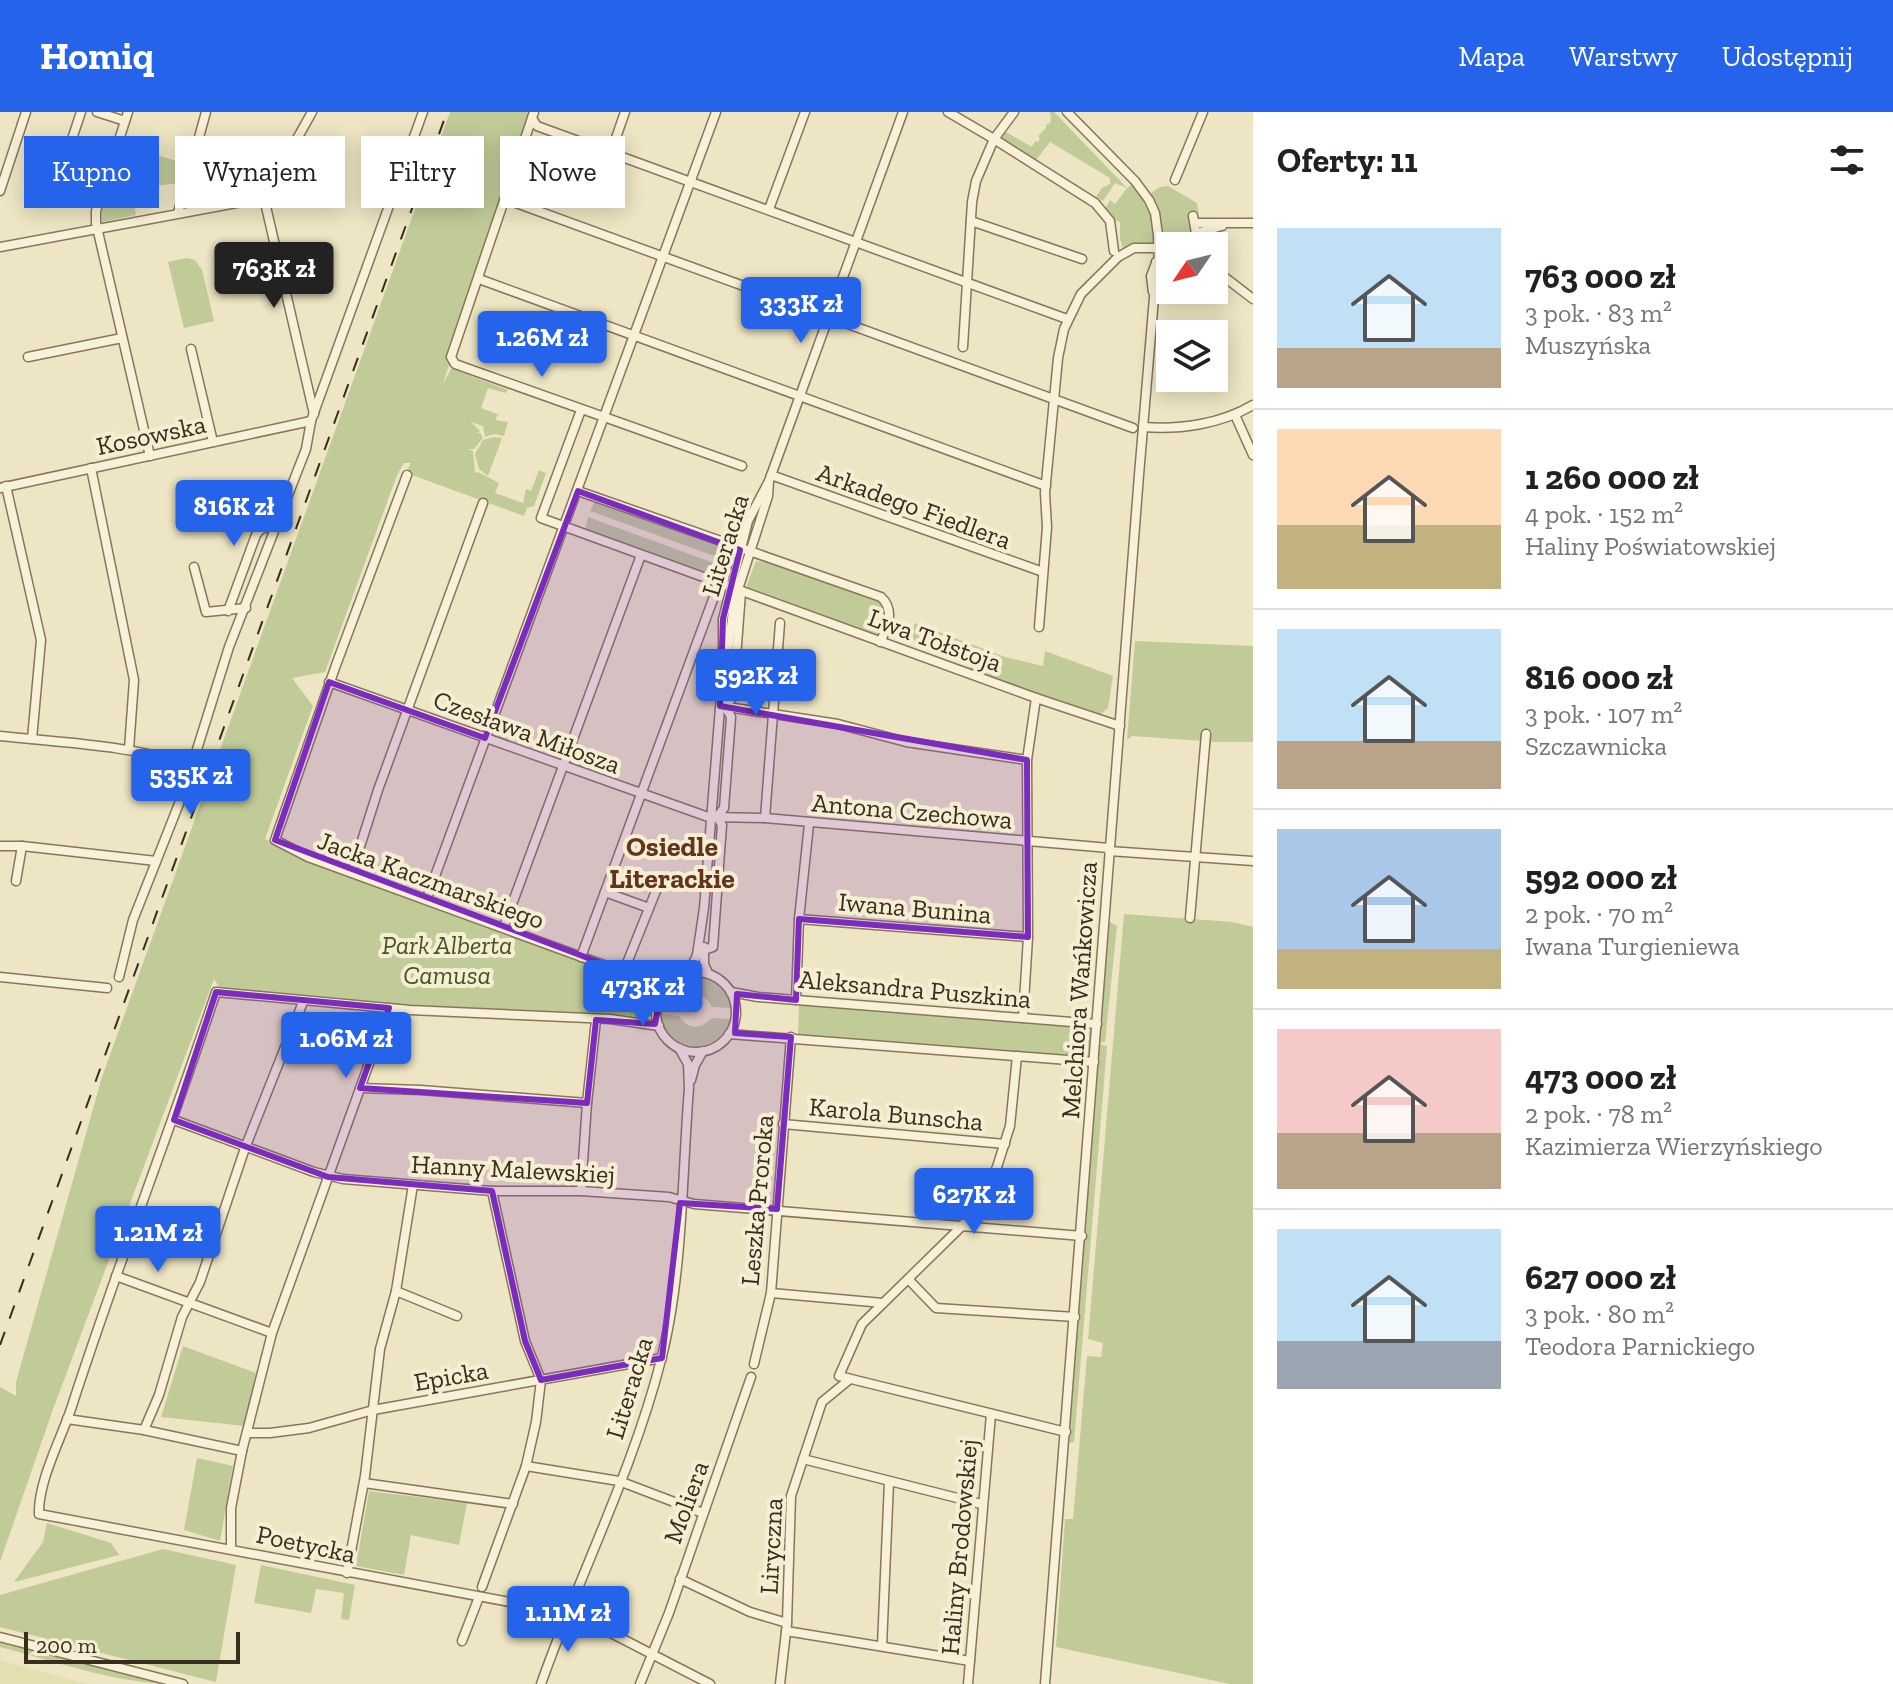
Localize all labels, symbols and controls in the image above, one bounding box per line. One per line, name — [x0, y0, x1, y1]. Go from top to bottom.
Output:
text: Homiq — [40, 33, 154, 79]
text: Mapa — [1458, 40, 1525, 73]
text: Warstwy — [1569, 40, 1678, 73]
text: Udostępnij — [1722, 40, 1853, 73]
chip: Kupno — [24, 136, 159, 208]
chip: Wynajem — [175, 136, 345, 208]
chip: Filtry — [361, 136, 484, 208]
chip: Nowe — [500, 136, 625, 208]
icon: filters — [1825, 138, 1869, 182]
text: Oferty: 11 — [1277, 140, 1418, 181]
north arrow — [1156, 232, 1228, 304]
map controls — [1156, 232, 1228, 392]
pin: 763K zł — [200, 242, 348, 310]
text: 763K zł — [232, 252, 316, 284]
text: 763 000 zł — [1525, 256, 1676, 297]
icon: home — [1341, 260, 1437, 356]
pin: 333K zł — [727, 277, 875, 345]
text: 333K zł — [759, 287, 843, 319]
text: 3 pok. · 83 m² — [1525, 297, 1672, 329]
pin: 1.26M zł — [459, 311, 625, 379]
button: layers — [1156, 320, 1228, 392]
text: 1.26M zł — [496, 321, 588, 353]
text: Muszyńska — [1525, 329, 1651, 361]
street label: Kosowska — [93, 408, 209, 462]
street label: Arkadego Fiedlera — [812, 456, 1016, 556]
text: 1 260 000 zł — [1525, 457, 1699, 498]
icon: home — [1341, 461, 1437, 557]
pin: 816K zł — [160, 480, 308, 548]
text: 816K zł — [194, 490, 274, 522]
street label: Literacka — [694, 490, 756, 600]
text: 4 pok. · 152 m² — [1525, 498, 1683, 530]
text: Haliny Poświatowskiej — [1525, 530, 1776, 562]
street label: Lwa Tołstoja — [864, 601, 1006, 679]
pin: 592K zł — [682, 649, 830, 717]
text: 816 000 zł — [1525, 657, 1673, 698]
text: 592K zł — [714, 659, 798, 691]
icon: home — [1341, 661, 1437, 757]
street label: Czesława Miłosza — [429, 683, 625, 781]
text: 3 pok. · 107 m² — [1525, 698, 1682, 730]
text: Szczawnicka — [1525, 730, 1667, 762]
pin: 535K zł — [117, 749, 265, 817]
text: 535K zł — [149, 759, 233, 791]
street label: Antona Czechowa — [810, 786, 1014, 836]
street label: Jacka Kaczmarskiego — [313, 824, 549, 936]
district label: Osiedle Literackie — [609, 830, 735, 895]
text: 592 000 zł — [1525, 857, 1677, 898]
street label: Melchiora Wańkowicza — [1054, 860, 1104, 1120]
icon: home — [1341, 861, 1437, 957]
street label: Iwana Bunina — [837, 885, 993, 931]
text: 2 pok. · 70 m² — [1525, 898, 1673, 930]
park label: Park Alberta Camusa — [382, 929, 512, 991]
text: Iwana Turgieniewa — [1525, 930, 1740, 962]
pin: 473K zł — [569, 960, 717, 1028]
street label: Aleksandra Puszkina — [797, 963, 1033, 1015]
text: 473K zł — [601, 970, 685, 1002]
pin: 1.06M zł — [263, 1012, 429, 1080]
text: 1.06M zł — [299, 1022, 393, 1054]
text: 473 000 zł — [1525, 1057, 1676, 1098]
icon: home — [1341, 1061, 1437, 1157]
street label: Karola Bunscha — [808, 1090, 985, 1138]
text: 2 pok. · 78 m² — [1525, 1098, 1672, 1130]
street label: Leszka Proroka — [734, 1113, 780, 1287]
text: Kazimierza Wierzyńskiego — [1525, 1130, 1823, 1162]
street label: Hanny Malewskiej — [410, 1148, 616, 1190]
pin: 627K zł — [900, 1168, 1048, 1236]
text: 627K zł — [932, 1178, 1016, 1210]
pin: 1.21M zł — [75, 1206, 241, 1274]
text: 1.21M zł — [113, 1216, 203, 1248]
text: 627 000 zł — [1525, 1257, 1676, 1298]
icon: home — [1341, 1261, 1437, 1357]
text: 3 pok. · 80 m² — [1525, 1298, 1674, 1330]
text: Teodora Parnickiego — [1525, 1330, 1755, 1362]
street label: Literacka — [598, 1333, 660, 1443]
street label: Epicka — [411, 1354, 491, 1398]
street label: Haliny Brodowskiej — [934, 1438, 984, 1656]
street label: Moliera — [656, 1456, 716, 1548]
street label: Liryczna — [752, 1496, 790, 1595]
street label: Poetycka — [253, 1518, 359, 1570]
pin: 1.11M zł — [485, 1586, 651, 1654]
text: 1.11M zł — [525, 1596, 611, 1628]
scale bar — [24, 1628, 240, 1664]
text: 200 m — [36, 1632, 97, 1659]

